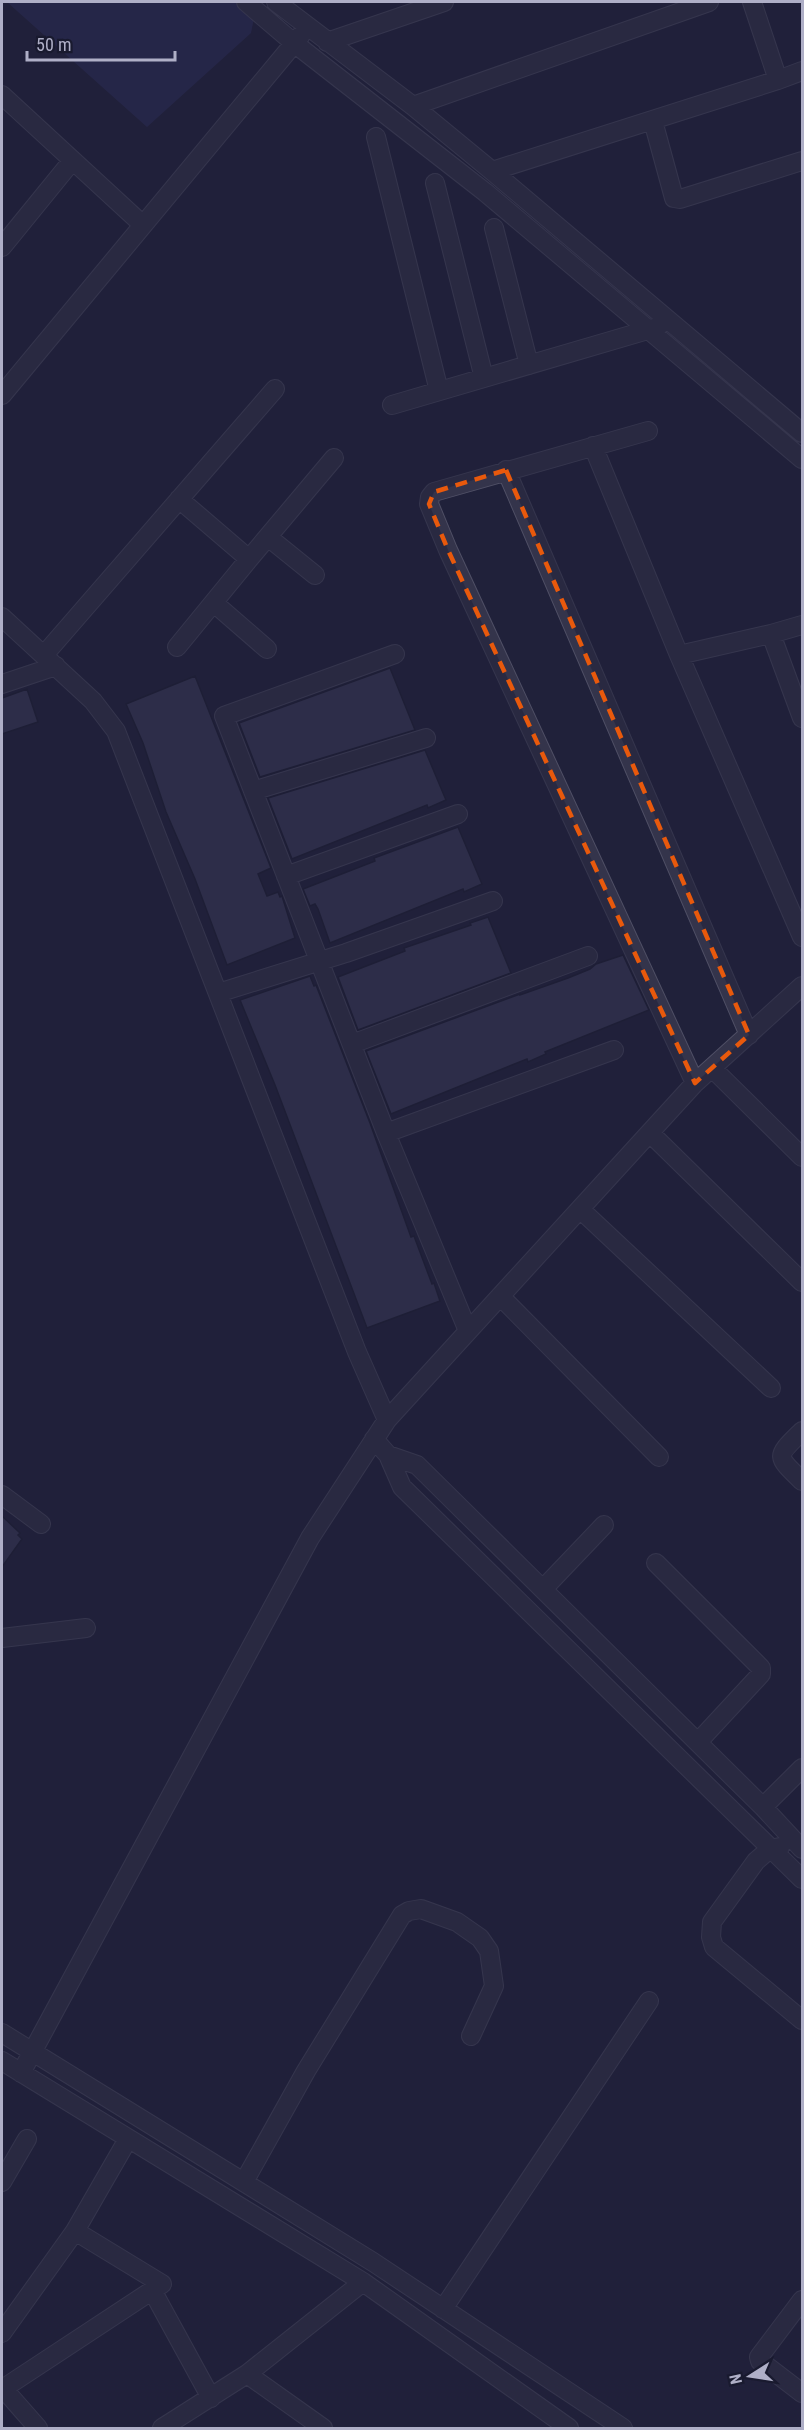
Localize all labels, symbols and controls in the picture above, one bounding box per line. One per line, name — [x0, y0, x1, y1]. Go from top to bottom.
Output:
scale bar — [27, 24, 176, 62]
text: 50 m — [36, 34, 71, 55]
north arrow — [720, 2346, 780, 2406]
text: N — [726, 2372, 746, 2386]

